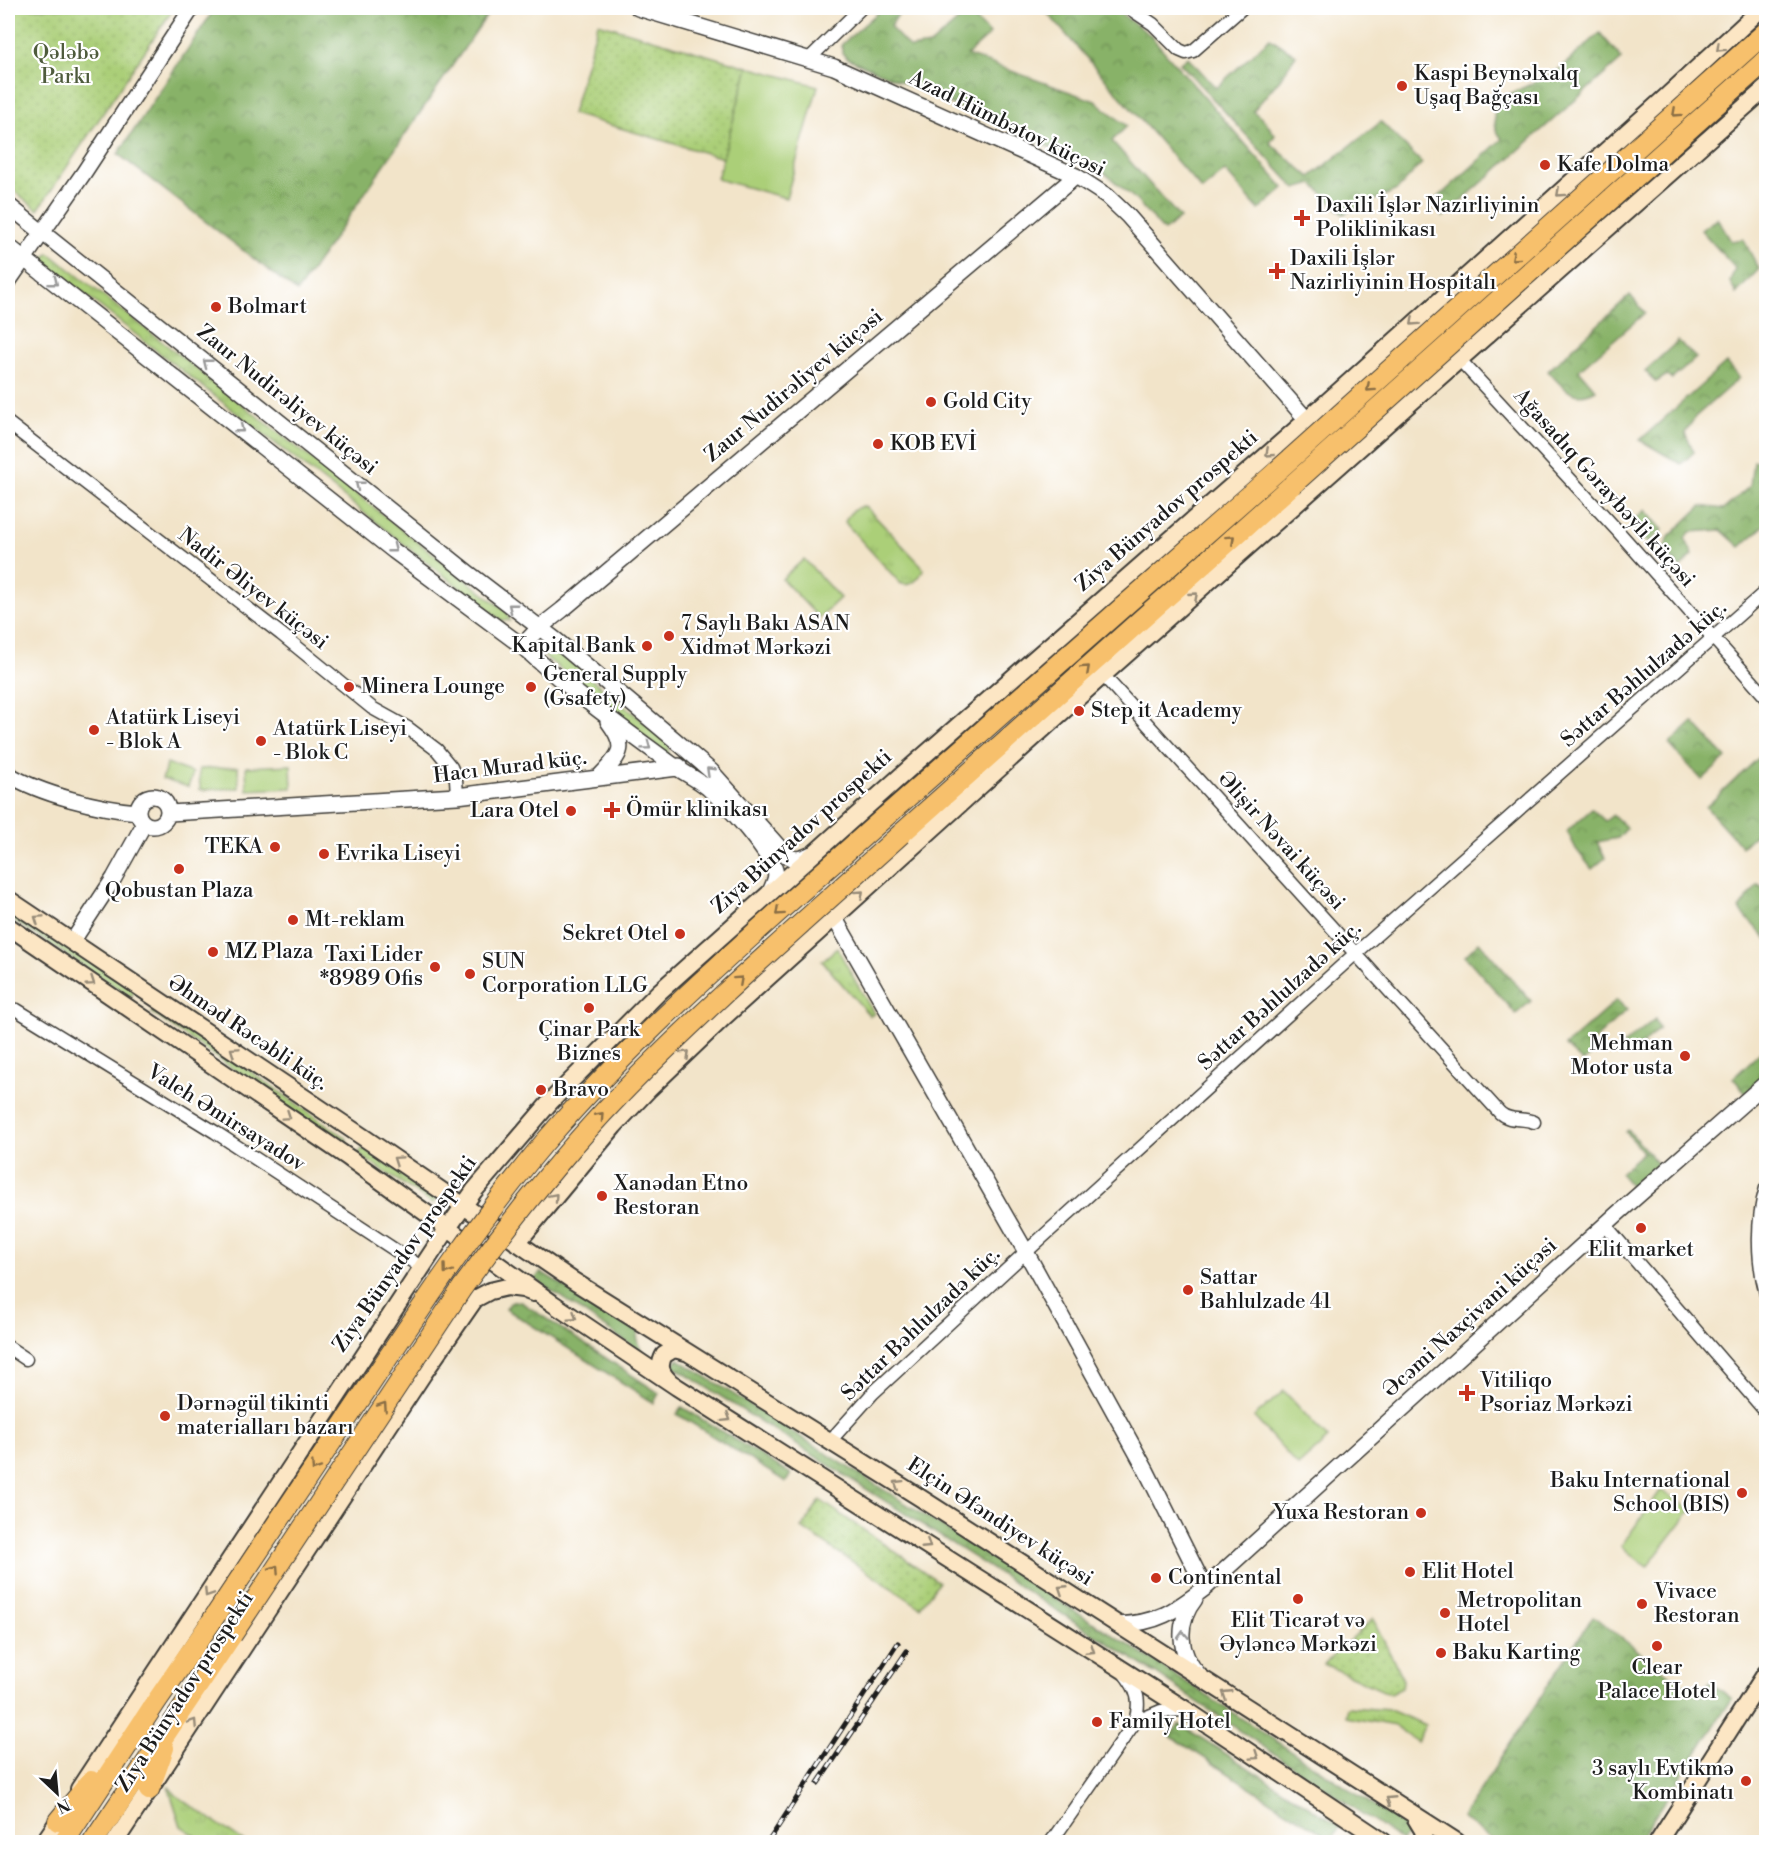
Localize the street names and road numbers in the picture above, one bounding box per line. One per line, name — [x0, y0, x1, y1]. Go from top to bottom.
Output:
street label: Azad Hümbətov küçəsi — [904, 65, 1110, 183]
street label: Zaur Nudirəliyev küçəsi — [700, 304, 889, 468]
street label: Zaur Nudirəliyev küçəsi — [191, 319, 383, 481]
street label: Ağasadıq Gəraybəyli küçəsi — [1507, 382, 1700, 593]
street label: Ziya Bünyadov prospekti — [1070, 425, 1264, 597]
street label: Nadir Əliyev küçəsi — [173, 522, 333, 656]
street label: Səttar Bəhlulzadə küç. — [1556, 595, 1732, 753]
street label: Ziya Bünyadov prospekti — [706, 744, 898, 920]
street label: Hacı Murad küç. — [432, 745, 588, 789]
street label: Əlişir Nəvai küçəsi — [1212, 766, 1350, 916]
street label: Səttar Bəhlulzadə küç. — [1193, 916, 1367, 1076]
street label: Əhməd Rəcəbli küç. — [163, 970, 333, 1096]
street label: Valeh Əmirsayadov — [141, 1058, 310, 1178]
street label: Ziya Bünyadov prospekti — [327, 1151, 483, 1357]
street label: Əcəmi Naxçivani küçəsi — [1377, 1233, 1563, 1403]
street label: Səttar Bəhlulzadə küç. — [836, 1241, 1006, 1407]
street label: Elçin Əfəndiyev küçəsi — [902, 1452, 1098, 1592]
street label: Ziya Bünyadov prospekti — [110, 1587, 260, 1797]

